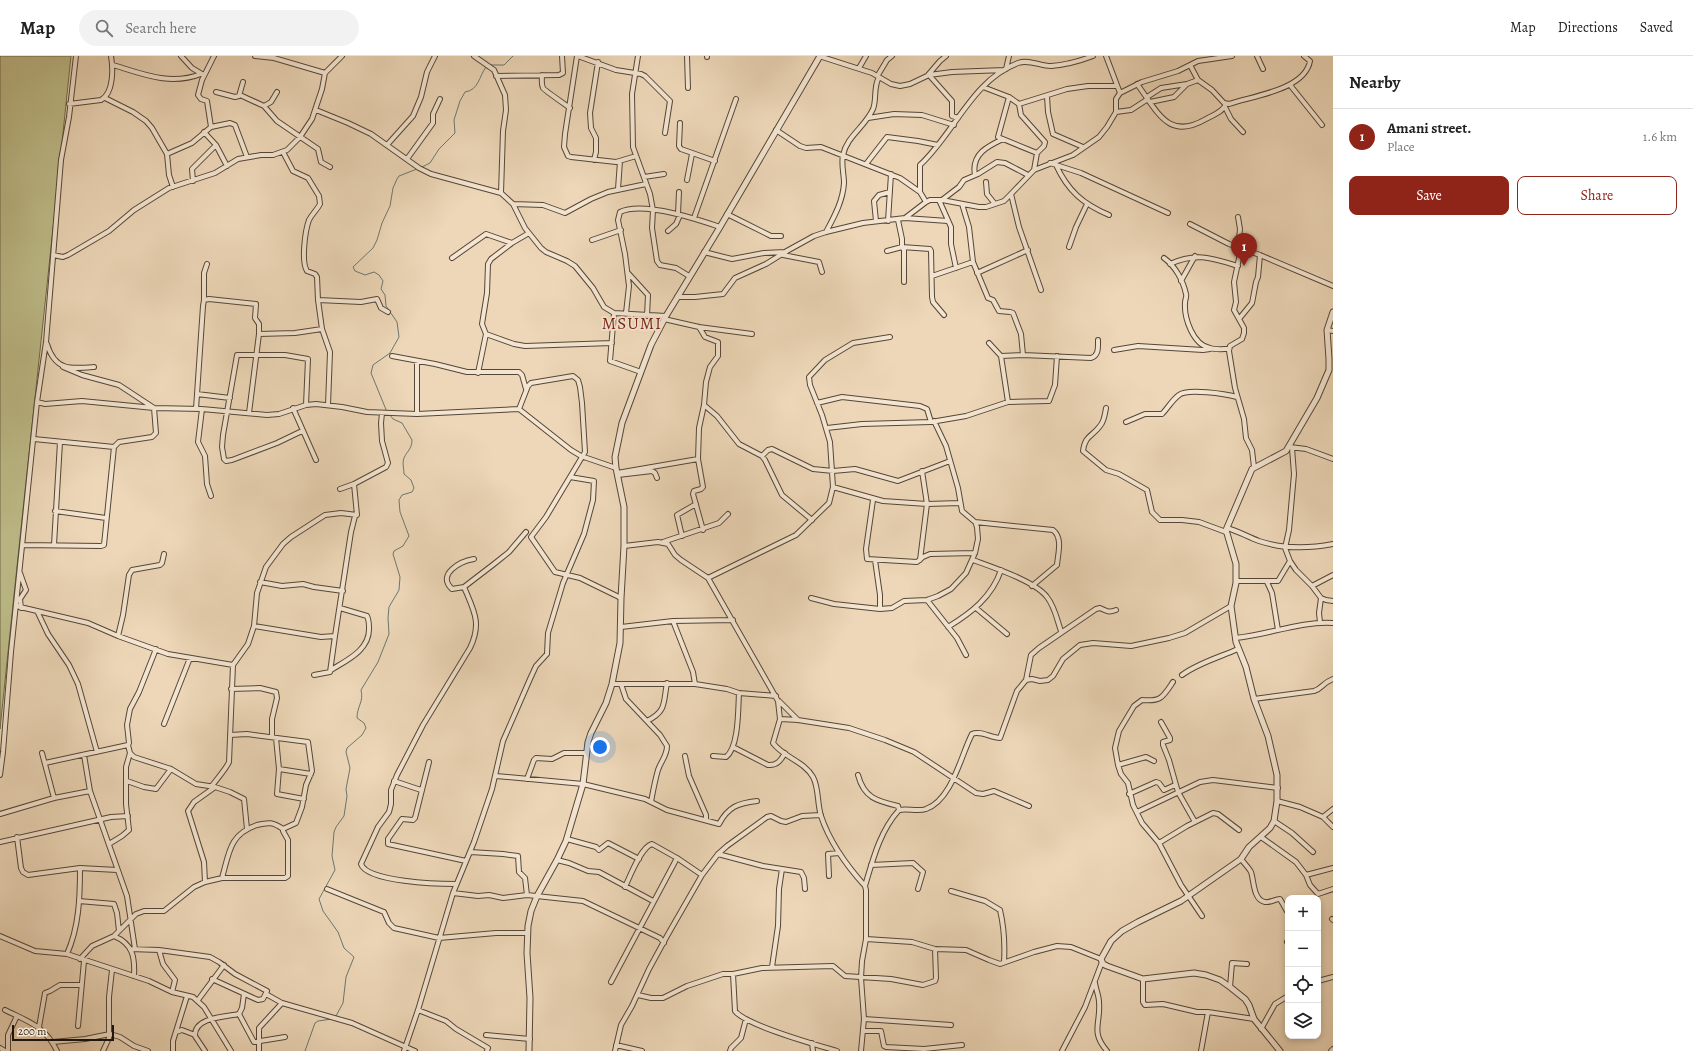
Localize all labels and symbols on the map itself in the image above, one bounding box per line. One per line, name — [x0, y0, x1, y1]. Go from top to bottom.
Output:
pin: 1 — [1231, 233, 1257, 266]
district label: MSUMI — [602, 312, 662, 335]
your location — [590, 737, 610, 757]
scale bar — [12, 1023, 114, 1042]

